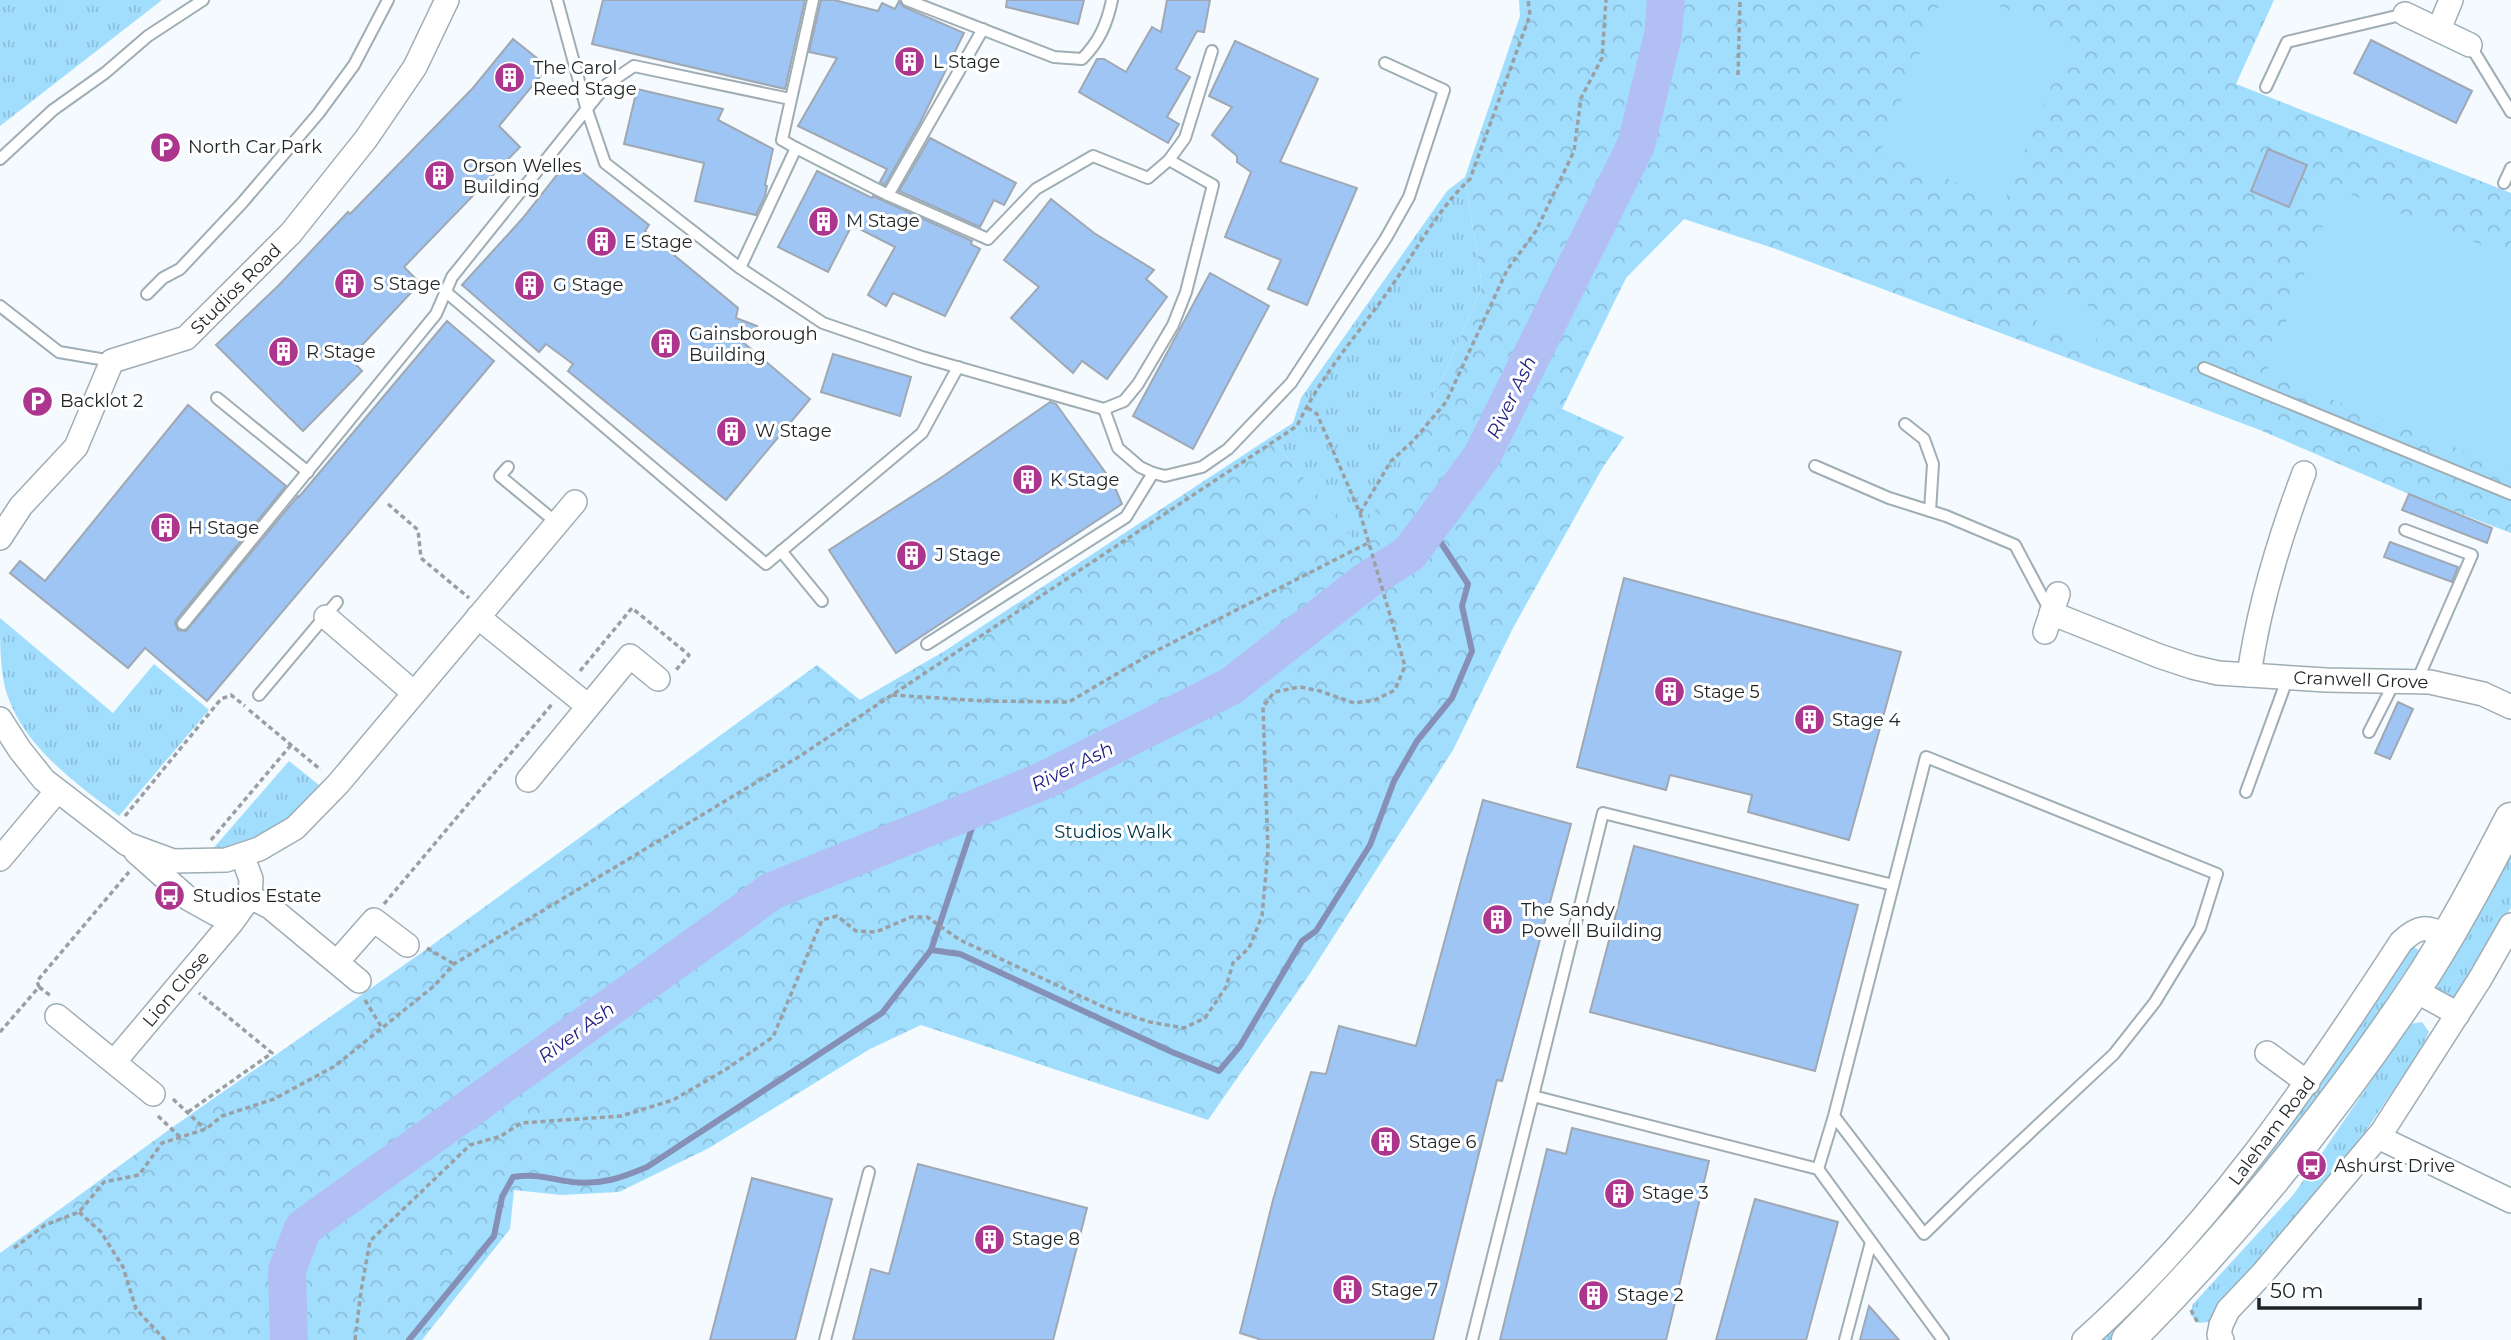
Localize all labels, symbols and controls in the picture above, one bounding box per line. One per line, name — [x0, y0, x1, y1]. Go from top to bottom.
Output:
building icon: L Stage — [893, 45, 927, 79]
place label: L Stage — [933, 51, 1000, 73]
place label: The Carol Reed Stage — [533, 57, 637, 100]
building icon: The Carol Reed Stage — [493, 61, 527, 95]
parking icon: North Car Park — [148, 130, 182, 164]
place label: North Car Park — [188, 136, 322, 158]
place label: Orson Welles Building — [463, 155, 582, 198]
building icon: Orson Welles Building — [423, 159, 457, 193]
building icon: M Stage — [806, 204, 840, 238]
place label: M Stage — [846, 210, 920, 232]
building icon: E Stage — [584, 225, 618, 259]
place label: E Stage — [624, 231, 693, 253]
street label: Studios Road — [186, 239, 286, 339]
building icon: S Stage — [333, 267, 367, 301]
building icon: G Stage — [513, 268, 547, 302]
place label: S Stage — [373, 273, 441, 295]
place label: G Stage — [553, 274, 624, 296]
place label: Gainsborough Building — [689, 323, 818, 366]
building icon: Gainsborough Building — [649, 327, 683, 361]
building icon: R Stage — [266, 335, 300, 369]
place label: R Stage — [306, 341, 376, 363]
water label: River Ash — [1482, 352, 1541, 442]
parking icon: Backlot 2 — [20, 384, 54, 418]
place label: Backlot 2 — [60, 390, 143, 412]
building icon: W Stage — [715, 414, 749, 448]
place label: W Stage — [755, 420, 832, 442]
building icon: K Stage — [1010, 463, 1044, 497]
place label: K Stage — [1050, 469, 1119, 491]
building icon: H Stage — [148, 511, 182, 545]
place label: H Stage — [188, 517, 259, 539]
building icon: J Stage — [895, 538, 929, 572]
place label: J Stage — [934, 544, 1001, 566]
street label: Cranwell Grove — [2293, 667, 2429, 693]
building icon: Stage 5 — [1653, 675, 1687, 709]
place label: Stage 5 — [1693, 681, 1760, 703]
building icon: Stage 4 — [1792, 703, 1826, 737]
place label: Stage 4 — [1832, 709, 1901, 731]
water label: River Ash — [1027, 737, 1117, 796]
park label: Studios Walk — [1054, 821, 1172, 843]
bus stop icon: Studios Estate — [153, 879, 187, 913]
place label: Studios Estate — [193, 885, 322, 907]
place label: The Sandy Powell Building — [1521, 899, 1662, 942]
building icon: The Sandy Powell Building — [1481, 903, 1515, 937]
street label: Lion Close — [138, 947, 214, 1031]
water label: River Ash — [534, 997, 619, 1068]
street label: Laleham Road — [2224, 1072, 2320, 1190]
building icon: Stage 6 — [1369, 1125, 1403, 1159]
place label: Stage 6 — [1409, 1131, 1477, 1153]
bus stop icon: Ashurst Drive — [2294, 1149, 2328, 1183]
place label: Ashurst Drive — [2334, 1155, 2455, 1177]
building icon: Stage 3 — [1602, 1176, 1636, 1210]
place label: Stage 3 — [1642, 1182, 1709, 1204]
building icon: Stage 8 — [972, 1222, 1006, 1256]
place label: Stage 8 — [1012, 1228, 1080, 1250]
scale bar — [2259, 1266, 2420, 1310]
building icon: Stage 7 — [1331, 1273, 1365, 1307]
building icon: Stage 2 — [1577, 1278, 1611, 1312]
text: 50 m — [2270, 1278, 2324, 1303]
place label: Stage 7 — [1371, 1279, 1438, 1301]
place label: Stage 2 — [1617, 1284, 1684, 1306]

